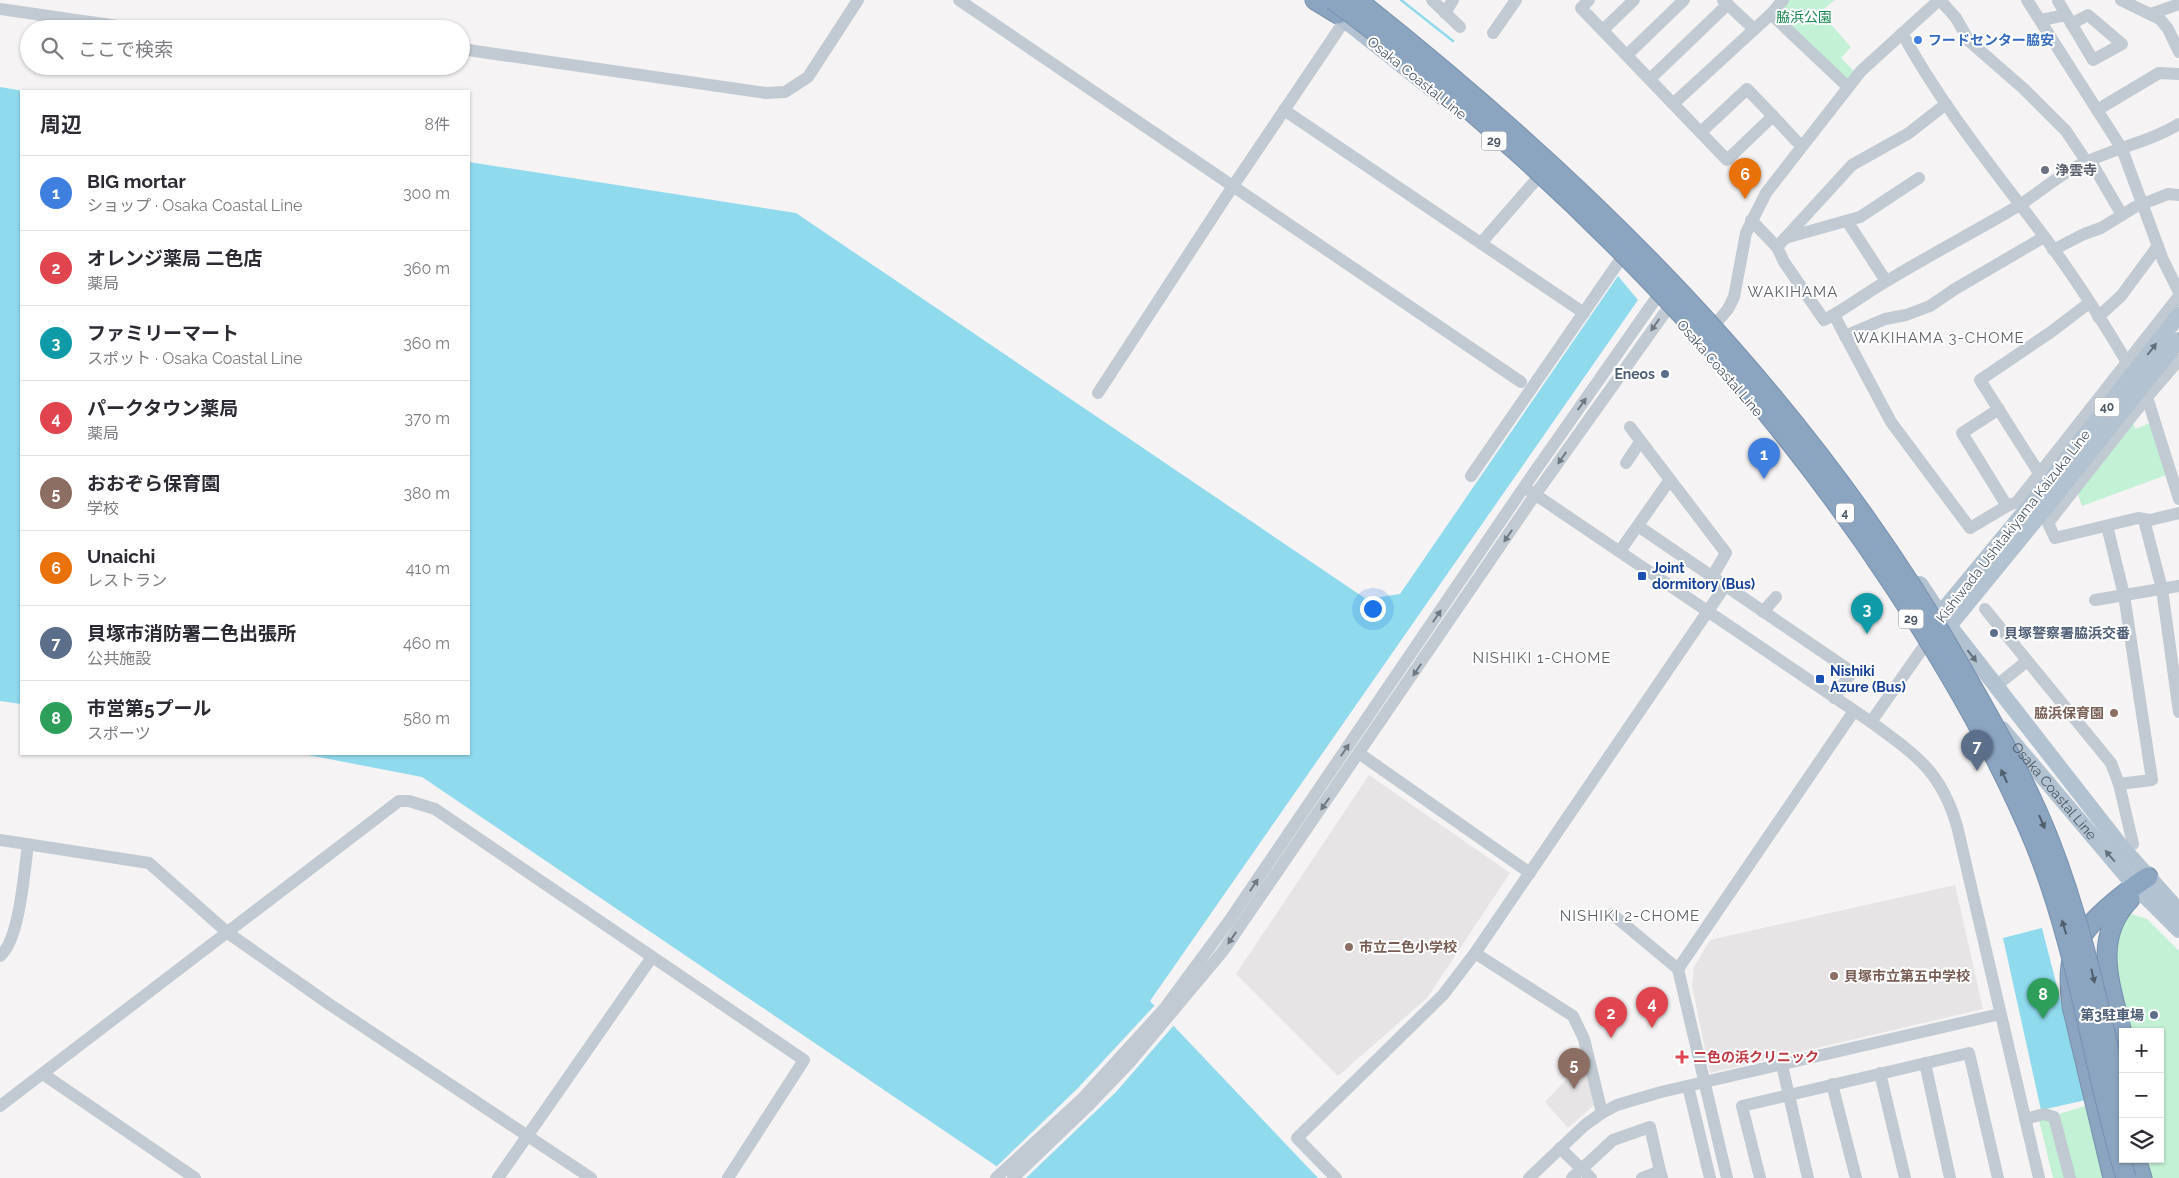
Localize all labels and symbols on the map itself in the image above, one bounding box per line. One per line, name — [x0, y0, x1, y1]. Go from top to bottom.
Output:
park label: 脇浜公園 — [1776, 9, 1832, 25]
place label: フードセンター脇安 — [1928, 32, 2054, 48]
street label: Osaka Coastal Line — [1364, 33, 1470, 123]
marker: フードセンター脇安 — [1912, 34, 1924, 46]
road number: 29 — [1482, 132, 1506, 150]
pin: 6 — [1729, 158, 1761, 199]
place label: 浄雲寺 — [2055, 162, 2097, 178]
marker: 浄雲寺 — [2039, 164, 2051, 176]
district label: WAKIHAMA — [1748, 283, 1838, 301]
street label: Osaka Coastal Line — [1674, 316, 1766, 420]
one-way arrow — [1650, 318, 1660, 332]
district label: WAKIHAMA 3-CHOME — [1853, 329, 2025, 347]
one-way arrow — [2147, 343, 2158, 356]
place label: Eneos — [1614, 366, 1655, 382]
marker: Eneos — [1659, 368, 1671, 380]
one-way arrow — [1577, 397, 1587, 411]
road number: 40 — [2094, 398, 2120, 417]
street label: Kishiwada Ushitakiyama Kaizuka Line — [1933, 426, 2093, 626]
pin: 1 — [1748, 438, 1780, 479]
one-way arrow — [1557, 451, 1567, 465]
road number: 4 — [1836, 503, 1854, 522]
one-way arrow — [1503, 529, 1513, 542]
place label: Joint dormitory (Bus) — [1652, 560, 1755, 592]
marker: Joint dormitory (Bus) — [1636, 570, 1648, 582]
pin: 3 — [1851, 593, 1883, 634]
your location — [1360, 596, 1386, 622]
one-way arrow — [1432, 609, 1441, 622]
road number: 29 — [1898, 610, 1924, 628]
place label: 貝塚警察署脇浜交番 — [2004, 625, 2130, 641]
marker: 貝塚警察署脇浜交番 — [1988, 627, 2000, 639]
district label: NISHIKI 1-CHOME — [1473, 649, 1611, 667]
one-way arrow — [1967, 649, 1978, 662]
one-way arrow — [1412, 663, 1422, 677]
place label: Nishiki Azure (Bus) — [1830, 663, 1906, 695]
marker: Nishiki Azure (Bus) — [1814, 673, 1826, 685]
place label: 脇浜保育園 — [2034, 705, 2104, 721]
marker: 脇浜保育園 — [2108, 707, 2120, 719]
pin: 7 — [1961, 730, 1993, 771]
street label: Osaka Coastal Line — [2009, 739, 2100, 843]
one-way arrow — [1340, 743, 1350, 757]
one-way arrow — [2000, 769, 2008, 783]
one-way arrow — [1320, 797, 1330, 811]
one-way arrow — [2038, 815, 2046, 829]
one-way arrow — [2104, 850, 2115, 863]
one-way arrow — [1249, 878, 1259, 891]
district label: NISHIKI 2-CHOME — [1560, 907, 1700, 925]
one-way arrow — [2059, 919, 2067, 934]
one-way arrow — [1227, 931, 1237, 944]
place label: 市立二色小学校 — [1359, 939, 1457, 955]
marker: 市立二色小学校 — [1343, 941, 1355, 953]
place label: 貝塚市立第五中学校 — [1844, 968, 1970, 984]
one-way arrow — [2089, 969, 2097, 984]
marker: 貝塚市立第五中学校 — [1828, 970, 1840, 982]
pin: 8 — [2027, 978, 2059, 1019]
pin: 4 — [1636, 987, 1668, 1028]
pin: 2 — [1595, 997, 1627, 1038]
place label: 第3駐車場 — [2080, 1007, 2144, 1023]
marker: 第3駐車場 — [2148, 1009, 2160, 1021]
pin: 5 — [1558, 1048, 1590, 1089]
place label: 二色の浜クリニック — [1693, 1049, 1819, 1065]
marker: 二色の浜クリニック — [1675, 1050, 1689, 1064]

